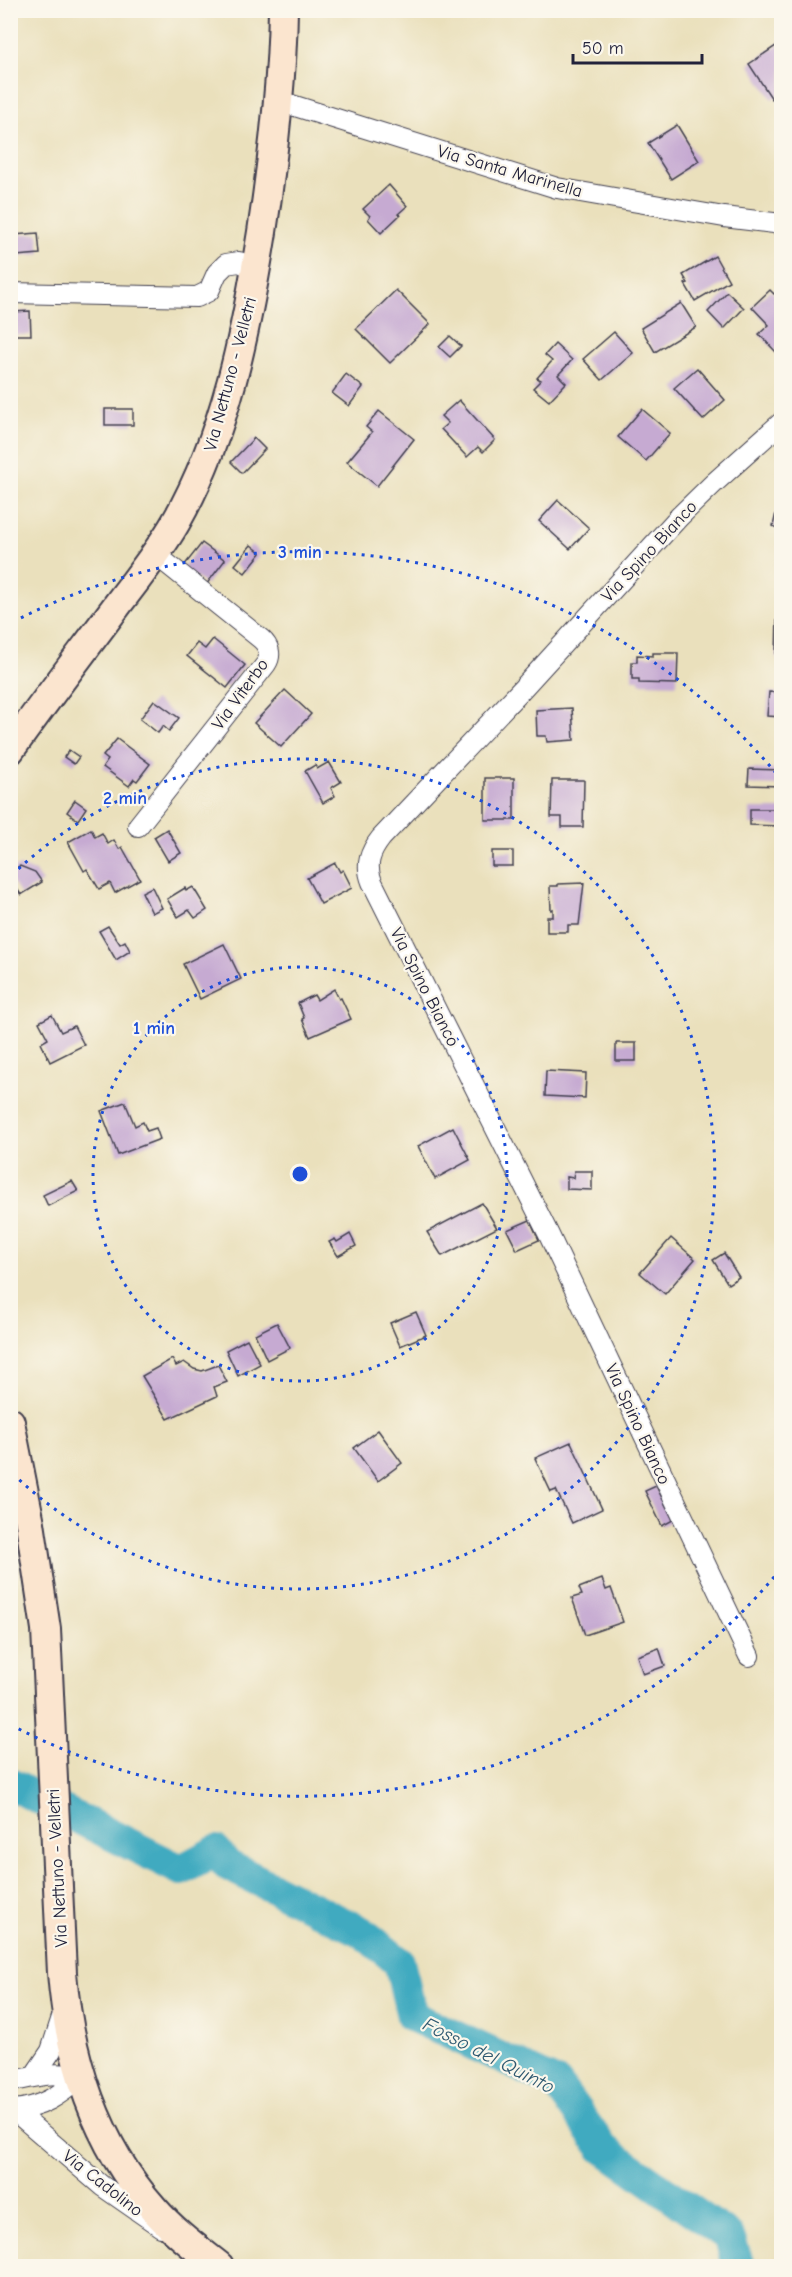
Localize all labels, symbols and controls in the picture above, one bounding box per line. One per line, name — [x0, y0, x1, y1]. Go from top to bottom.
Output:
scale bar — [573, 27, 702, 65]
text: 50 m — [582, 38, 624, 59]
street label: Via Santa Marinella — [435, 141, 585, 202]
street label: Via Nettuno - Velletri — [200, 295, 261, 454]
street label: Via Spino Bianco — [597, 496, 702, 606]
text: 3 min — [278, 542, 322, 563]
street label: Via Viterbo — [208, 655, 273, 734]
text: 2 min — [103, 788, 147, 809]
street label: Via Spino Bianco — [386, 924, 464, 1050]
text: 1 min — [133, 1018, 175, 1039]
centre of rings — [290, 1164, 310, 1184]
street label: Via Spino Bianco — [600, 1361, 675, 1488]
street label: Via Nettuno - Velletri — [43, 1788, 72, 1948]
water label: Fosso del Quinto — [419, 2012, 558, 2098]
street label: Via Cadolino — [58, 2146, 147, 2221]

